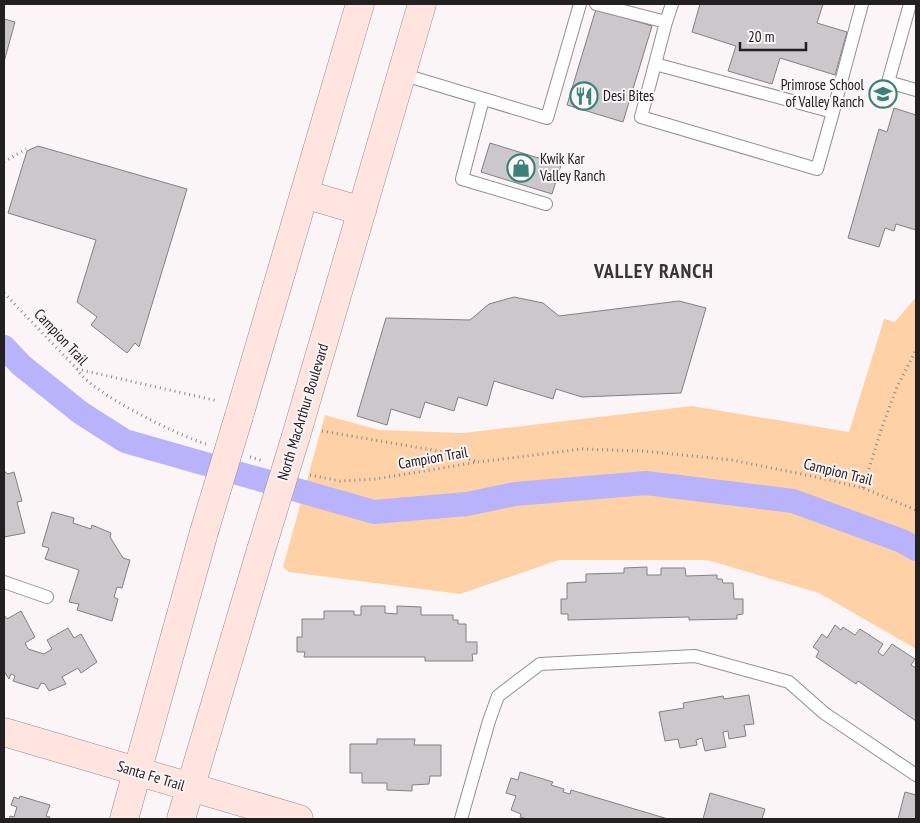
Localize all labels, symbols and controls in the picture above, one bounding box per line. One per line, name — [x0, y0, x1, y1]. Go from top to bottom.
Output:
scale bar — [740, 20, 806, 52]
text: 20 m — [748, 27, 774, 46]
place label: Primrose School of Valley Ranch — [781, 75, 865, 111]
school or university icon: Primrose School of Valley Ranch — [868, 79, 898, 109]
restaurant icon: Desi Bites — [569, 81, 599, 111]
place label: Desi Bites — [603, 86, 654, 105]
place label: Kwik Kar Valley Ranch — [539, 149, 605, 185]
shop icon: Kwik Kar Valley Ranch — [506, 153, 536, 183]
district label: VALLEY RANCH — [593, 258, 714, 284]
street label: Campion Trail — [30, 304, 93, 369]
street label: North MacArthur Boulevard — [273, 341, 332, 482]
street label: Campion Trail — [397, 442, 470, 473]
street label: Campion Trail — [802, 454, 875, 489]
street label: Santa Fe Trail — [115, 756, 188, 795]

